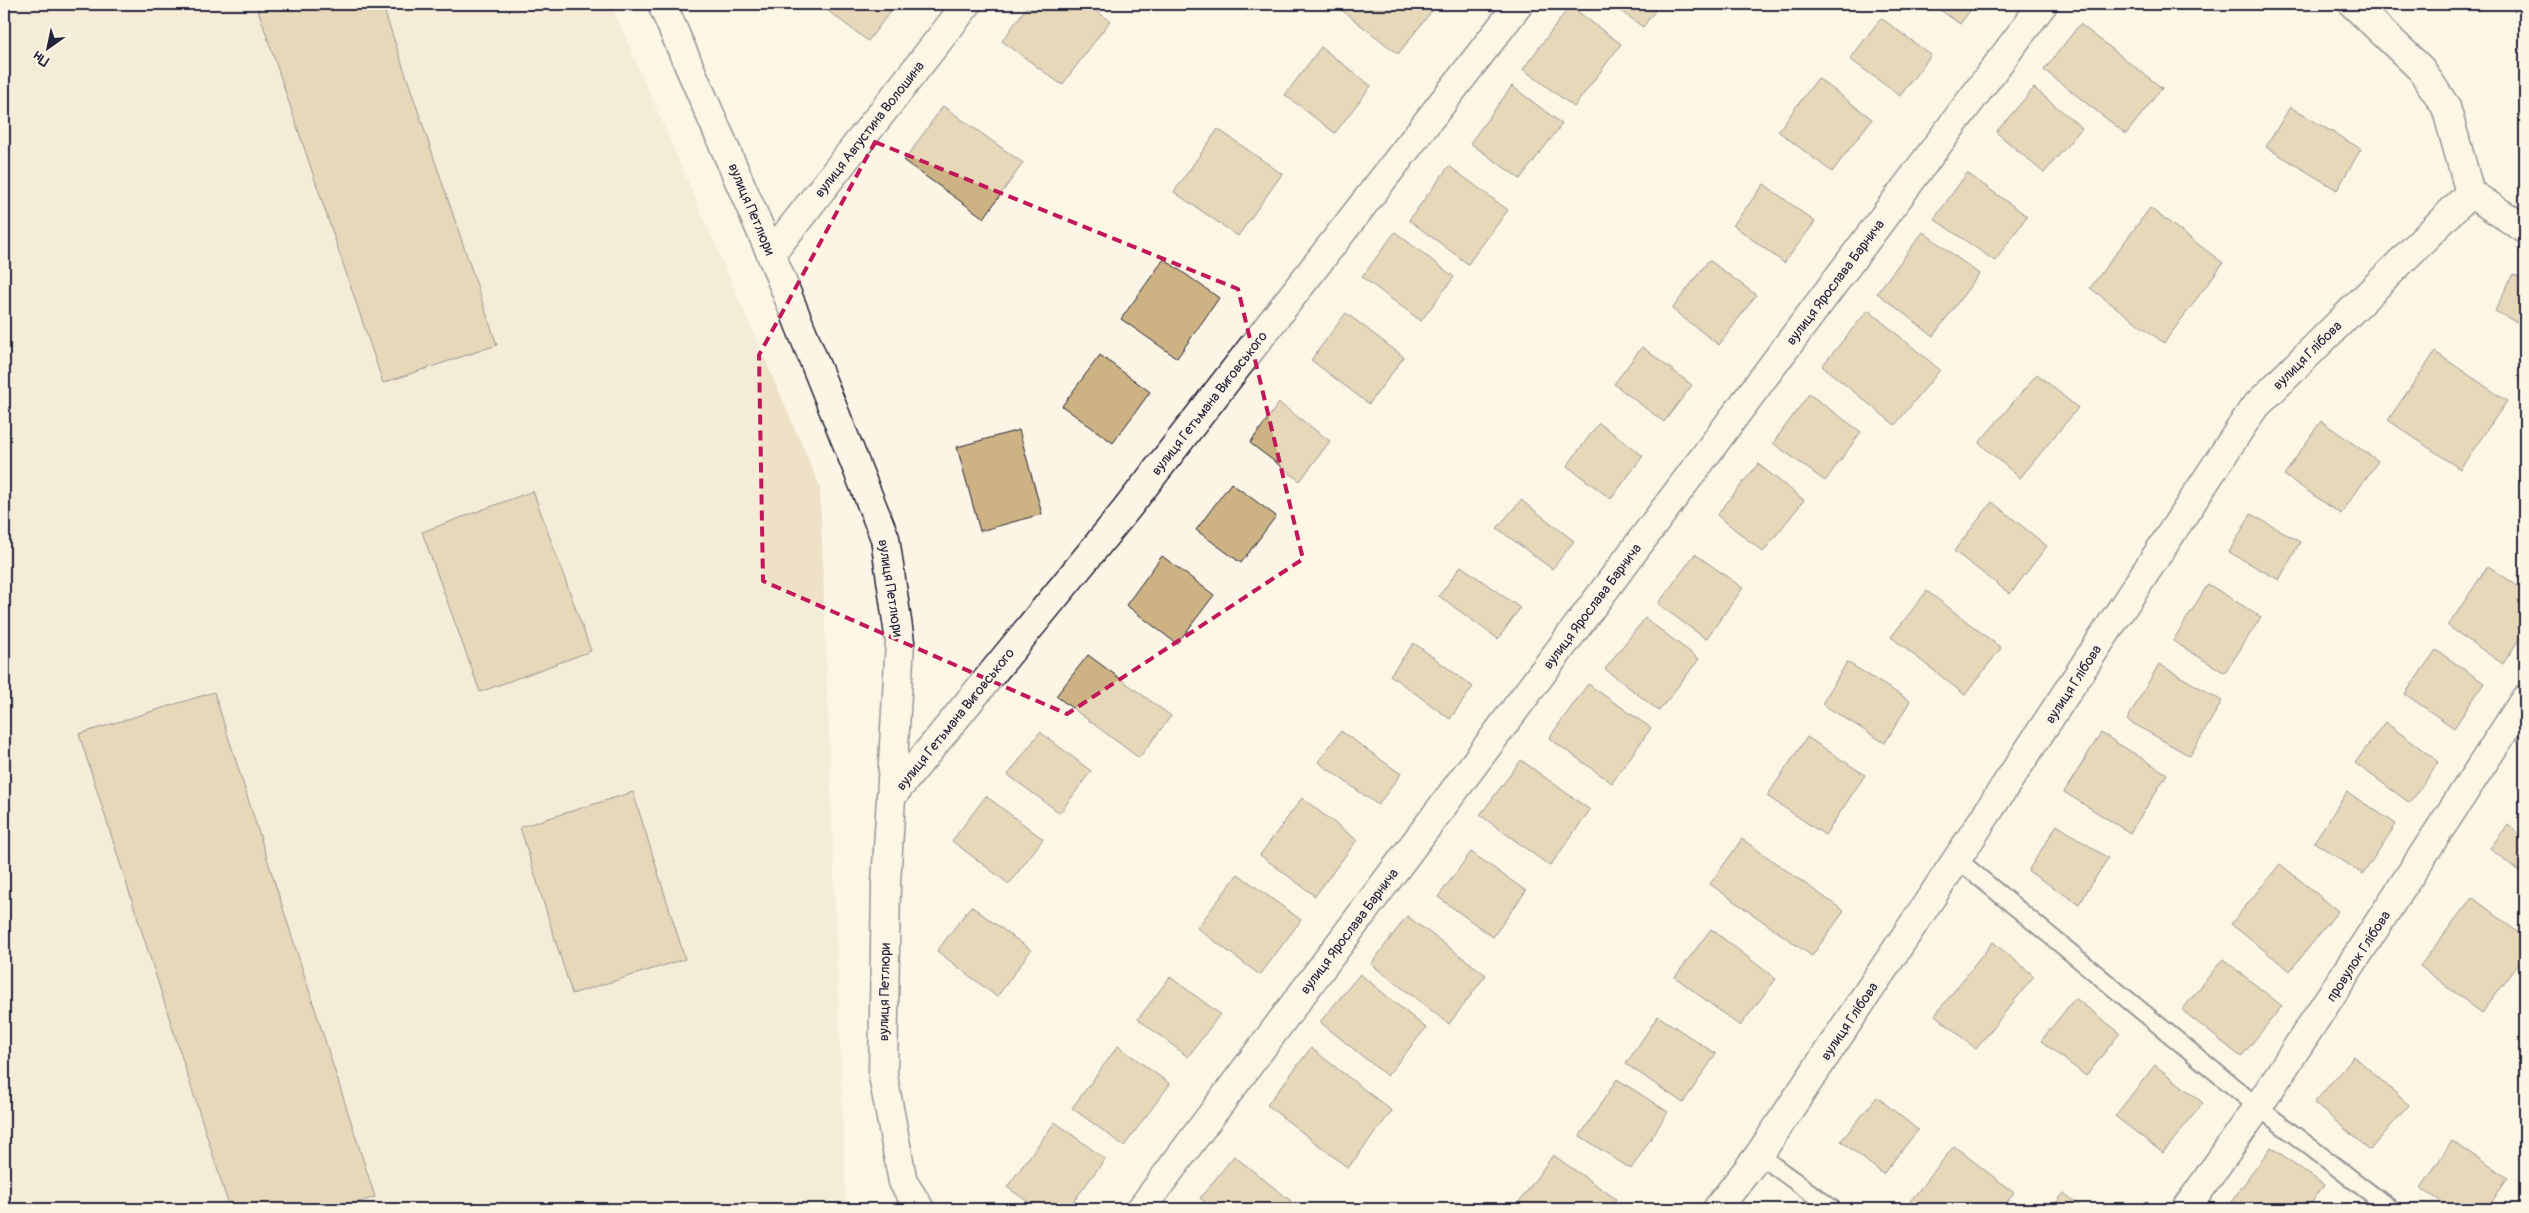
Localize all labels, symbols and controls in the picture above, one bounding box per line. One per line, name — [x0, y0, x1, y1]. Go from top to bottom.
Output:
north arrow — [22, 22, 72, 72]
text: Пн — [30, 47, 52, 70]
street label: вулиця Августина Волошина — [811, 58, 928, 201]
street label: вулиця Петлюри — [725, 161, 779, 258]
street label: вулиця Ярослава Барнича — [1783, 216, 1888, 348]
street label: вулиця Глібова — [2269, 317, 2345, 393]
street label: вулиця Гетьмана Виговського — [1148, 328, 1271, 479]
street label: вулиця Петлюри — [874, 538, 907, 638]
street label: вулиця Ярослава Барнича — [1540, 540, 1645, 672]
street label: вулиця Глібова — [2042, 642, 2105, 727]
street label: вулиця Гетьмана Виговського — [893, 644, 1018, 794]
street label: вулиця Ярослава Барнича — [1297, 865, 1402, 997]
street label: провулок Глібова — [2323, 908, 2394, 1005]
street label: вулиця Петлюри — [875, 943, 894, 1041]
street label: вулиця Глібова — [1817, 979, 1882, 1063]

